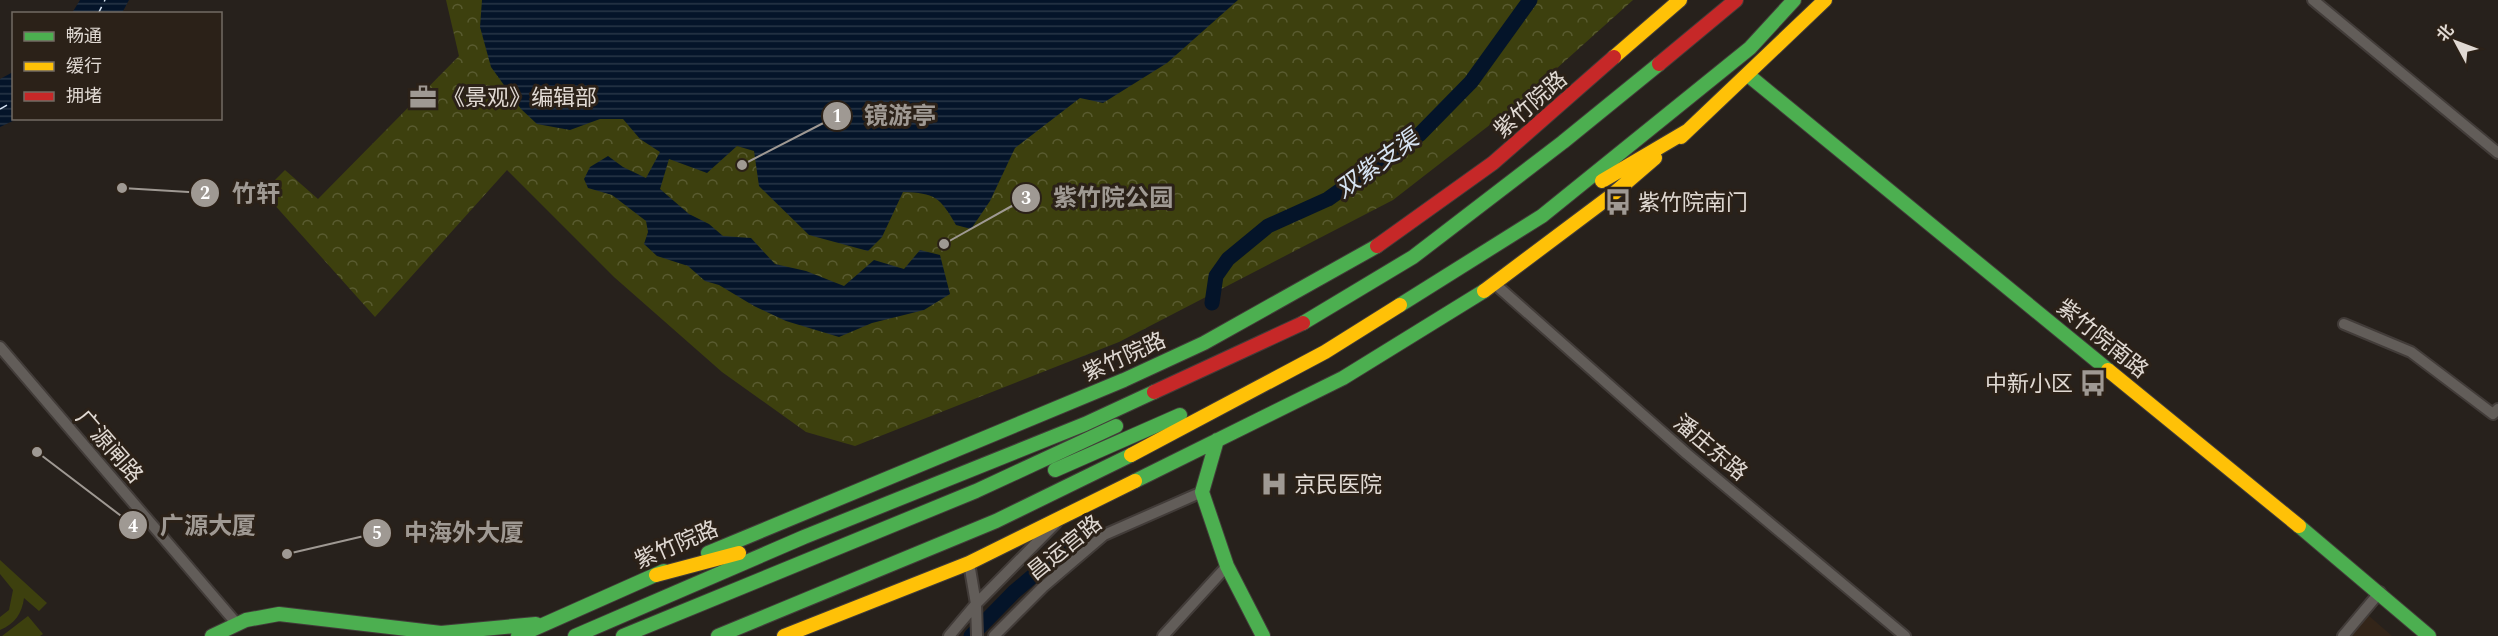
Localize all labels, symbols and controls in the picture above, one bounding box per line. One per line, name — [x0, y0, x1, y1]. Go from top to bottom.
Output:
legend — [12, 12, 222, 120]
north arrow — [2426, 12, 2486, 72]
text: 北 — [2431, 19, 2460, 47]
text: 畅通 — [66, 23, 102, 50]
text: 缓行 — [66, 53, 102, 80]
street label: 紫竹院路 — [1487, 64, 1575, 146]
office icon: 《景观》编辑部 — [408, 82, 438, 112]
place label: 《景观》编辑部 — [443, 82, 597, 115]
text: 拥堵 — [66, 83, 102, 110]
callout: 镜游亭 — [822, 95, 948, 137]
text: 镜游亭 — [864, 99, 936, 135]
text: 1 — [832, 103, 842, 130]
water label: 双紫支渠 — [1328, 120, 1429, 208]
callout: 竹轩 — [190, 172, 292, 214]
text: 竹轩 — [232, 177, 280, 213]
callout: 紫竹院公园 — [1011, 177, 1185, 219]
text: 2 — [200, 180, 210, 207]
text: 紫竹院公园 — [1053, 181, 1173, 217]
text: 3 — [1021, 185, 1031, 212]
bus stop icon: 紫竹院南门 — [1603, 187, 1633, 217]
place label: 紫竹院南门 — [1638, 187, 1748, 220]
street label: 紫竹院南路 — [2049, 292, 2155, 387]
street label: 紫竹院路 — [1078, 324, 1172, 390]
place label: 中新小区 — [1985, 368, 2073, 401]
bus stop icon: 中新小区 — [2078, 368, 2108, 398]
street label: 广源闸路 — [68, 403, 150, 491]
street label: 潘庄东路 — [1666, 407, 1754, 489]
hospital icon: 京民医院 — [1259, 469, 1289, 499]
place label: 京民医院 — [1294, 469, 1382, 502]
callout: 广源大厦 — [118, 504, 268, 546]
street label: 昌运宫路 — [1020, 508, 1110, 589]
text: 广源大厦 — [160, 509, 256, 545]
callout: 中海外大厦 — [362, 512, 536, 554]
text: 4 — [128, 513, 138, 540]
street label: 紫竹院路 — [630, 513, 724, 578]
text: 中海外大厦 — [404, 516, 524, 552]
text: 5 — [372, 520, 382, 547]

